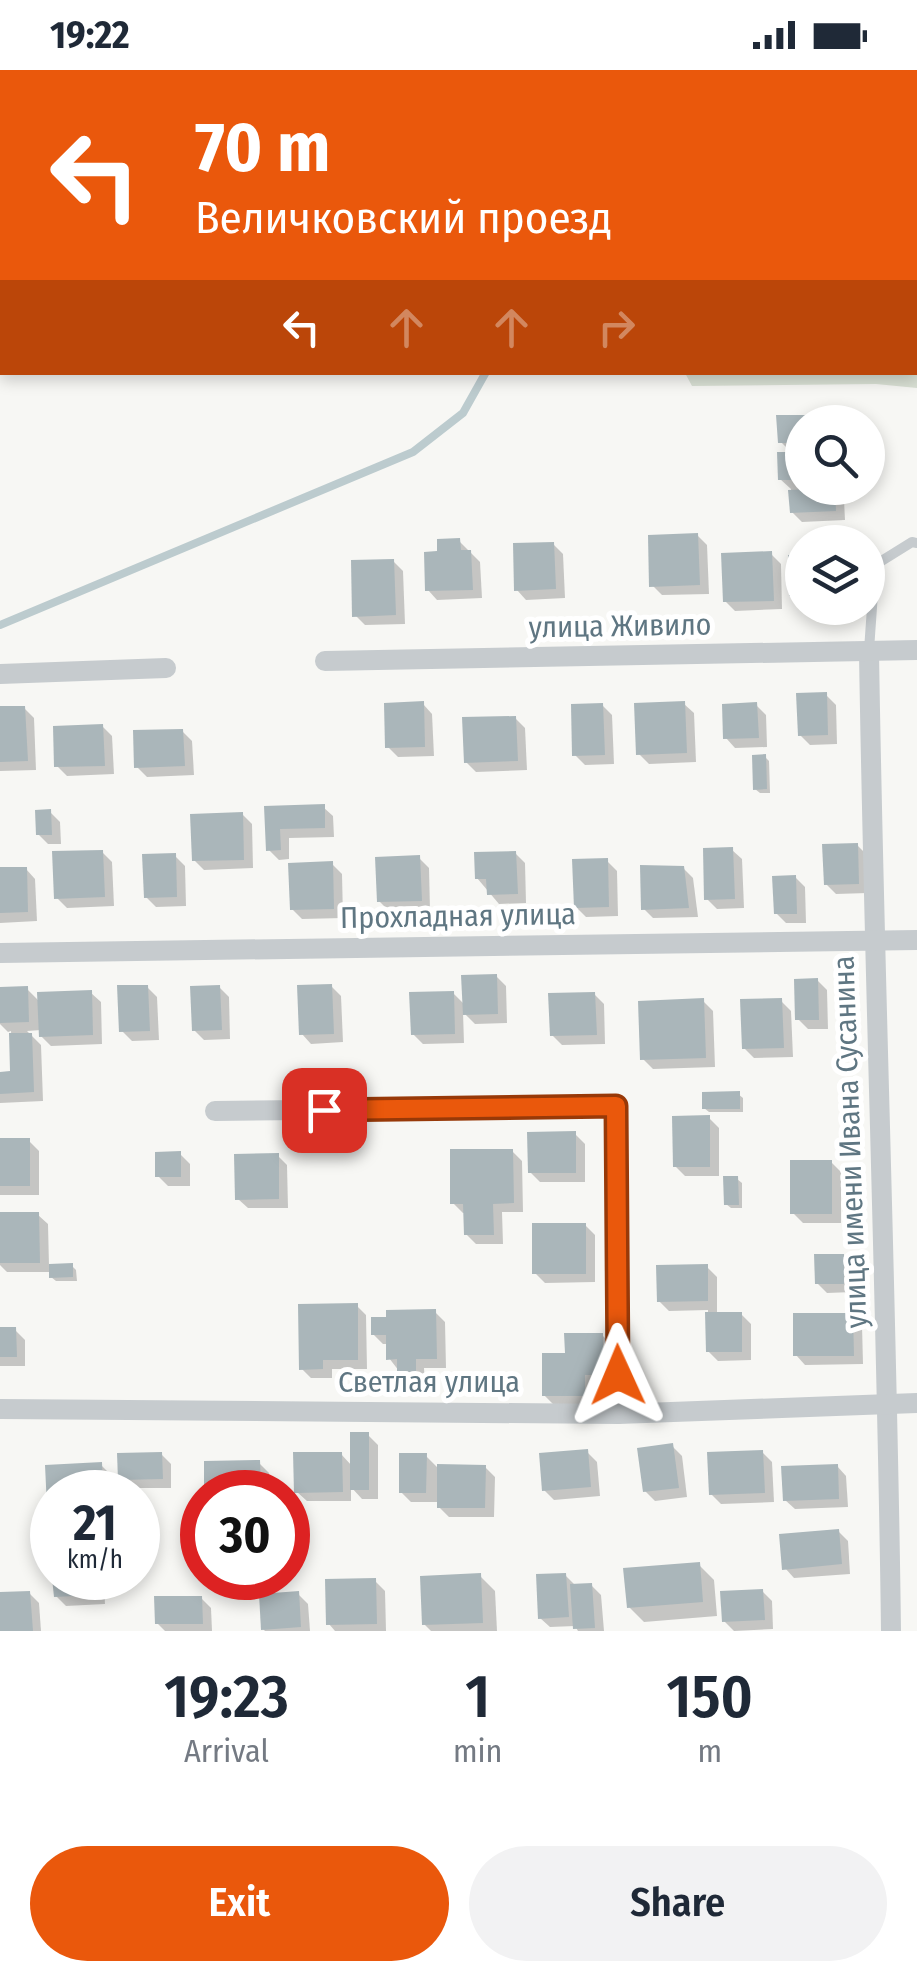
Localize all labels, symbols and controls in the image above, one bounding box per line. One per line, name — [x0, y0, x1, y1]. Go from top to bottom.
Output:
text: 19:22 — [50, 12, 130, 58]
text: 70 m — [195, 106, 330, 190]
icon: left — [30, 110, 160, 240]
text: Величковский проезд — [195, 191, 612, 245]
icon: left — [274, 300, 329, 355]
icon: ahead — [379, 300, 434, 355]
icon: ahead — [484, 300, 539, 355]
icon: right — [589, 300, 644, 355]
map controls — [785, 405, 885, 625]
button: search — [785, 405, 885, 505]
button: layers — [785, 525, 885, 625]
street label: улица Живило — [528, 606, 712, 646]
street label: Прохладная улица — [340, 896, 576, 936]
street label: улица имени Ивана Сусанина — [826, 955, 874, 1329]
pin — [282, 1068, 367, 1153]
icon: arrive — [297, 1083, 352, 1138]
position arrow — [566, 1323, 670, 1427]
street label: Светлая улица — [338, 1364, 520, 1400]
speed limit sign: 30 — [180, 1470, 310, 1600]
text: 21 — [73, 1493, 117, 1553]
text: km/h — [67, 1545, 123, 1575]
text: 19:23 — [164, 1661, 289, 1733]
text: 1 — [465, 1661, 490, 1733]
text: 150 — [667, 1661, 753, 1733]
text: Arrival — [184, 1732, 269, 1770]
text: min — [453, 1732, 502, 1770]
text: m — [697, 1732, 722, 1770]
button: Exit — [30, 1846, 449, 1961]
button: Share — [469, 1846, 887, 1961]

